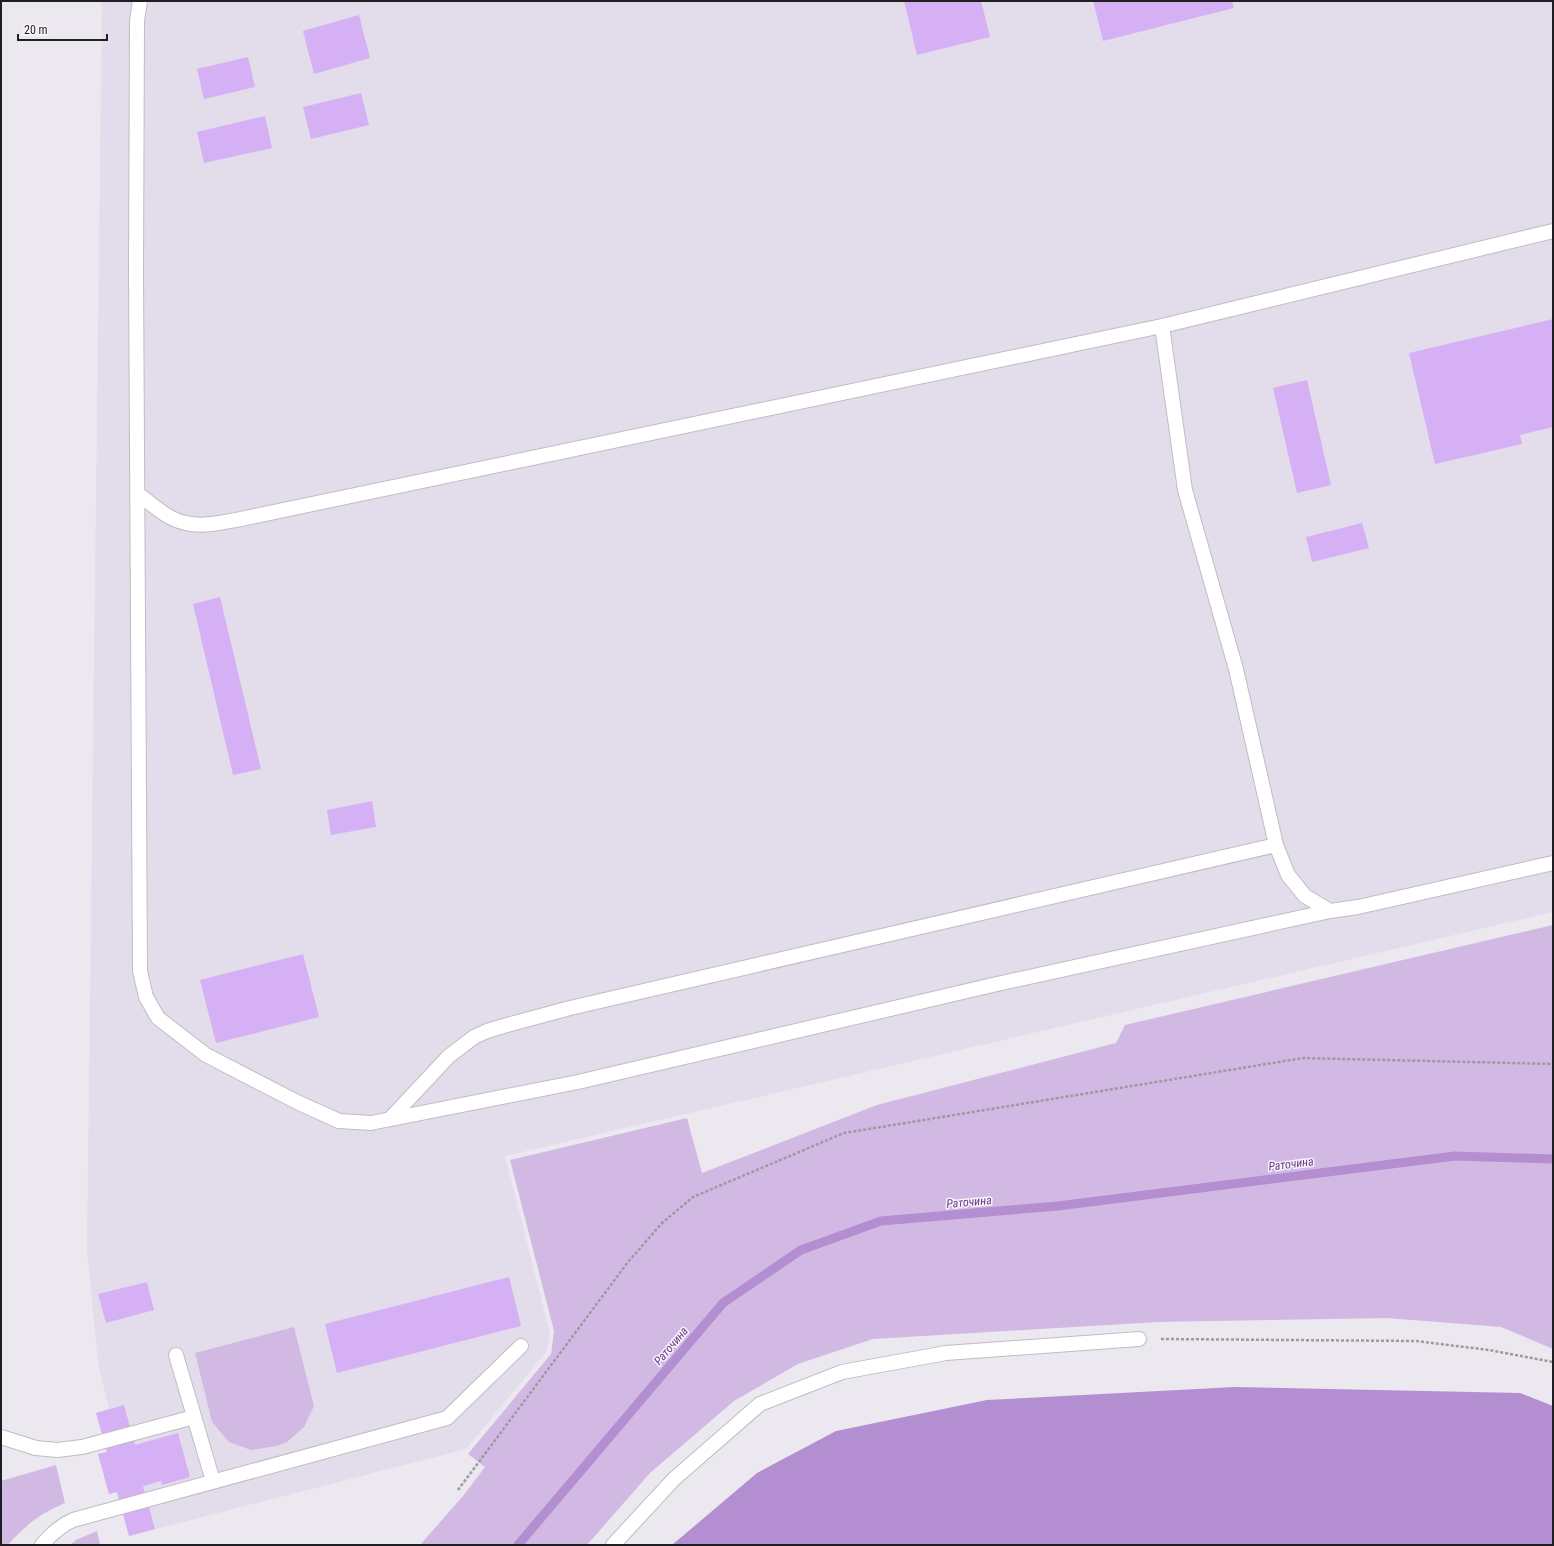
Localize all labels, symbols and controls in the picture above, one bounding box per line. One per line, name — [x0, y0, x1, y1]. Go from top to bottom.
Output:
scale bar — [18, 16, 107, 42]
text: 20 m — [24, 23, 48, 37]
water label: Раточина — [1268, 1154, 1314, 1174]
water label: Раточина — [946, 1193, 992, 1211]
water label: Раточина — [651, 1324, 691, 1368]

